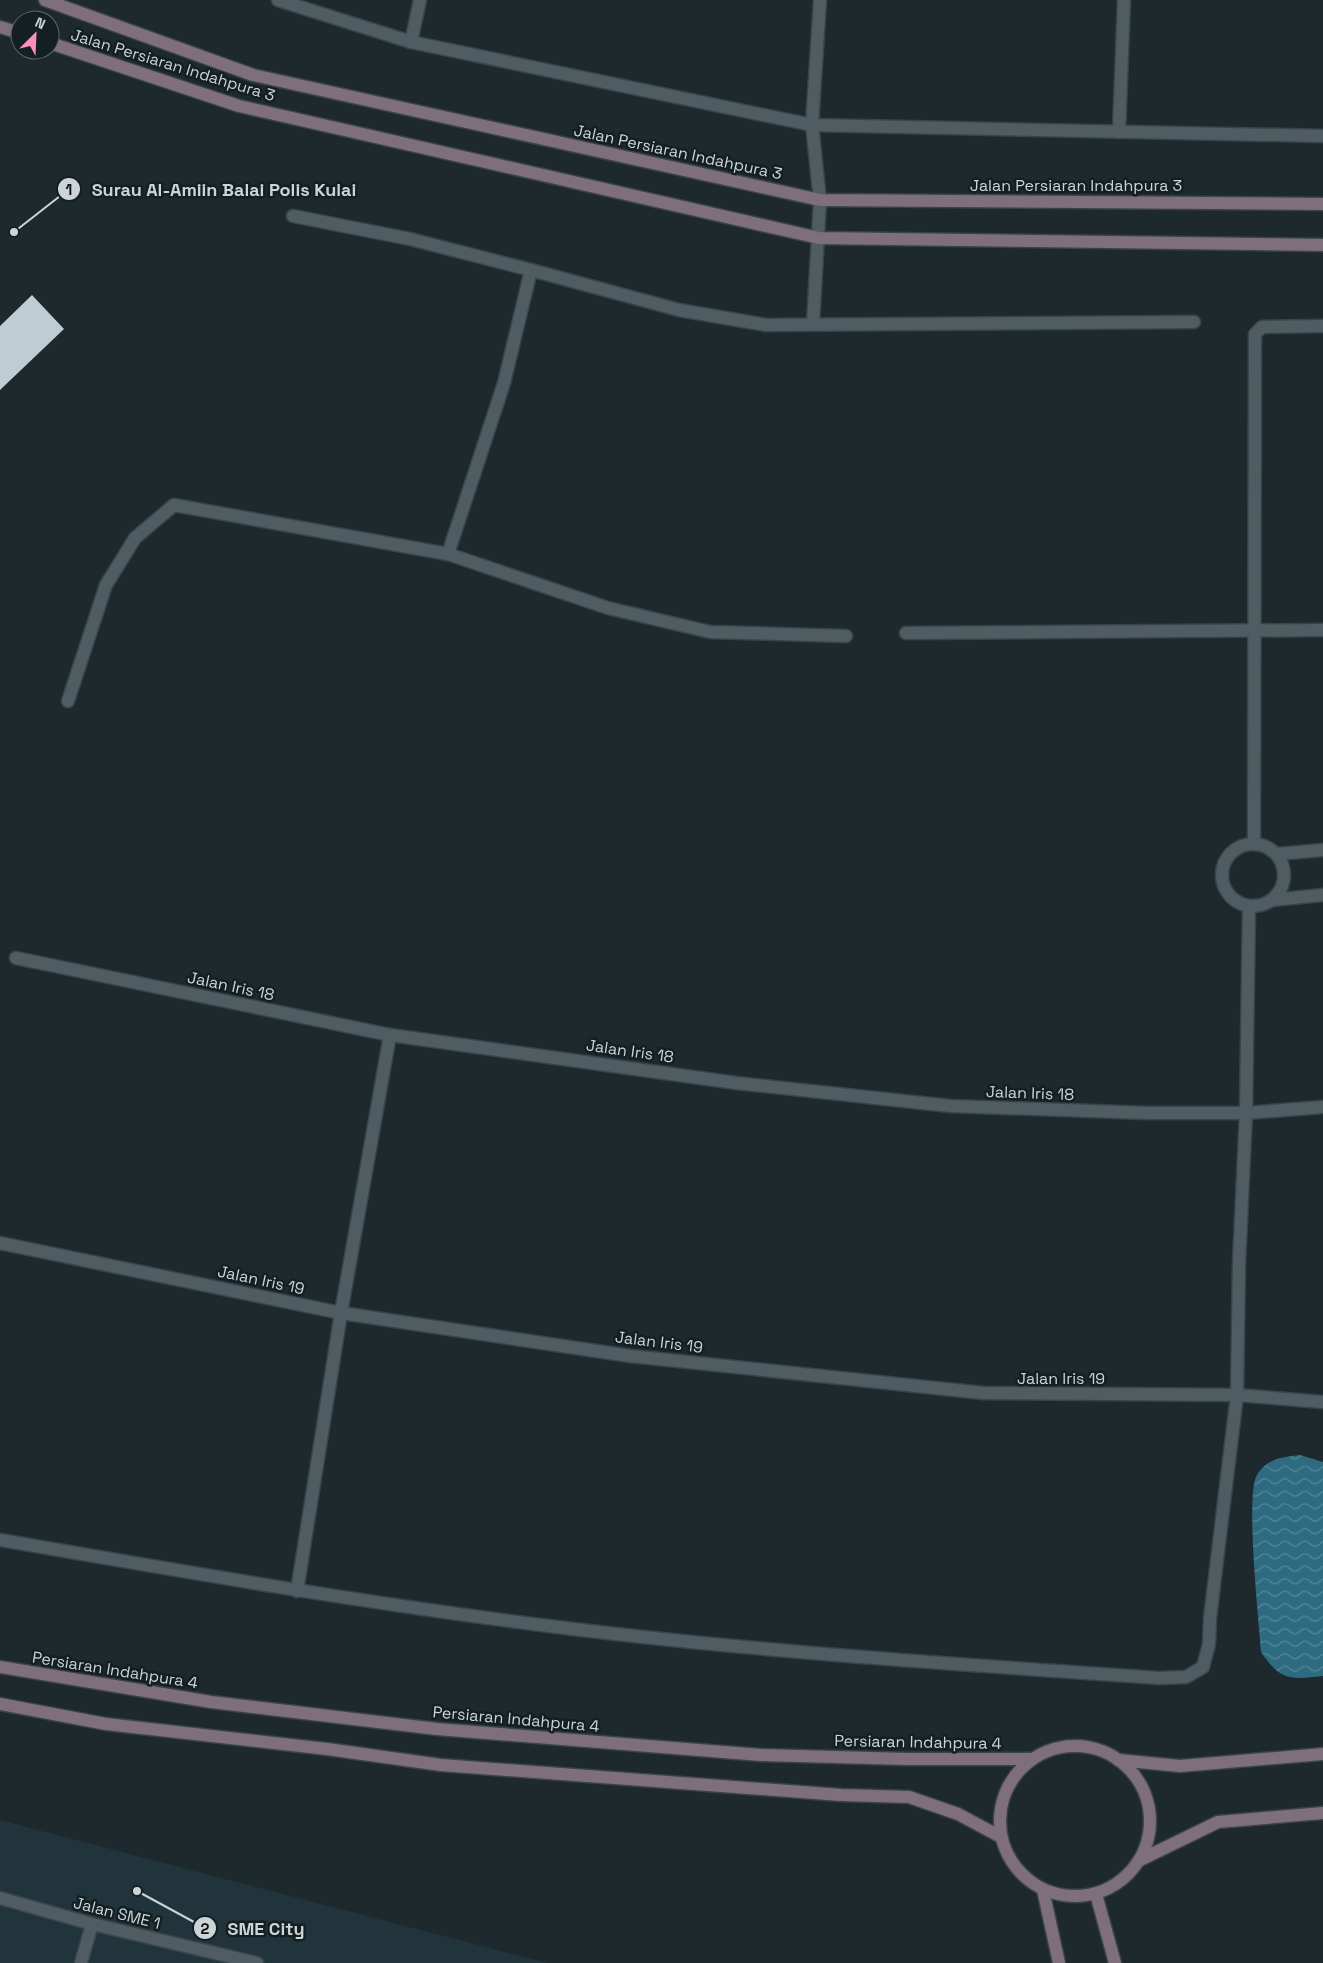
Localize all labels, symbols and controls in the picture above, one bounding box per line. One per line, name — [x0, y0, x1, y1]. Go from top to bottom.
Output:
north arrow — [10, 10, 60, 60]
text: N — [32, 13, 48, 33]
street label: Jalan Persiaran Indahpura 3 — [68, 24, 278, 106]
street label: Jalan Persiaran Indahpura 3 — [572, 120, 784, 184]
callout: Surau Al-Amiin Balai Polis Kulai — [57, 173, 367, 206]
street label: Jalan Persiaran Indahpura 3 — [970, 175, 1182, 196]
text: Surau Al-Amiin Balai Polis Kulai — [92, 178, 356, 201]
text: 1 — [66, 180, 72, 199]
street label: Jalan Iris 18 — [186, 967, 276, 1005]
street label: Jalan Iris 18 — [585, 1034, 675, 1068]
street label: Jalan Iris 18 — [985, 1081, 1075, 1105]
street label: Jalan Iris 19 — [216, 1261, 306, 1299]
street label: Jalan Iris 19 — [614, 1326, 704, 1358]
street label: Jalan Iris 19 — [1017, 1368, 1105, 1389]
street label: Persiaran Indahpura 4 — [31, 1647, 199, 1693]
street label: Persiaran Indahpura 4 — [432, 1701, 600, 1737]
street label: Persiaran Indahpura 4 — [834, 1730, 1002, 1754]
street label: Jalan SME 1 — [71, 1892, 163, 1934]
callout: SME City — [192, 1912, 314, 1945]
text: SME City — [227, 1917, 305, 1940]
text: 2 — [201, 1919, 210, 1938]

